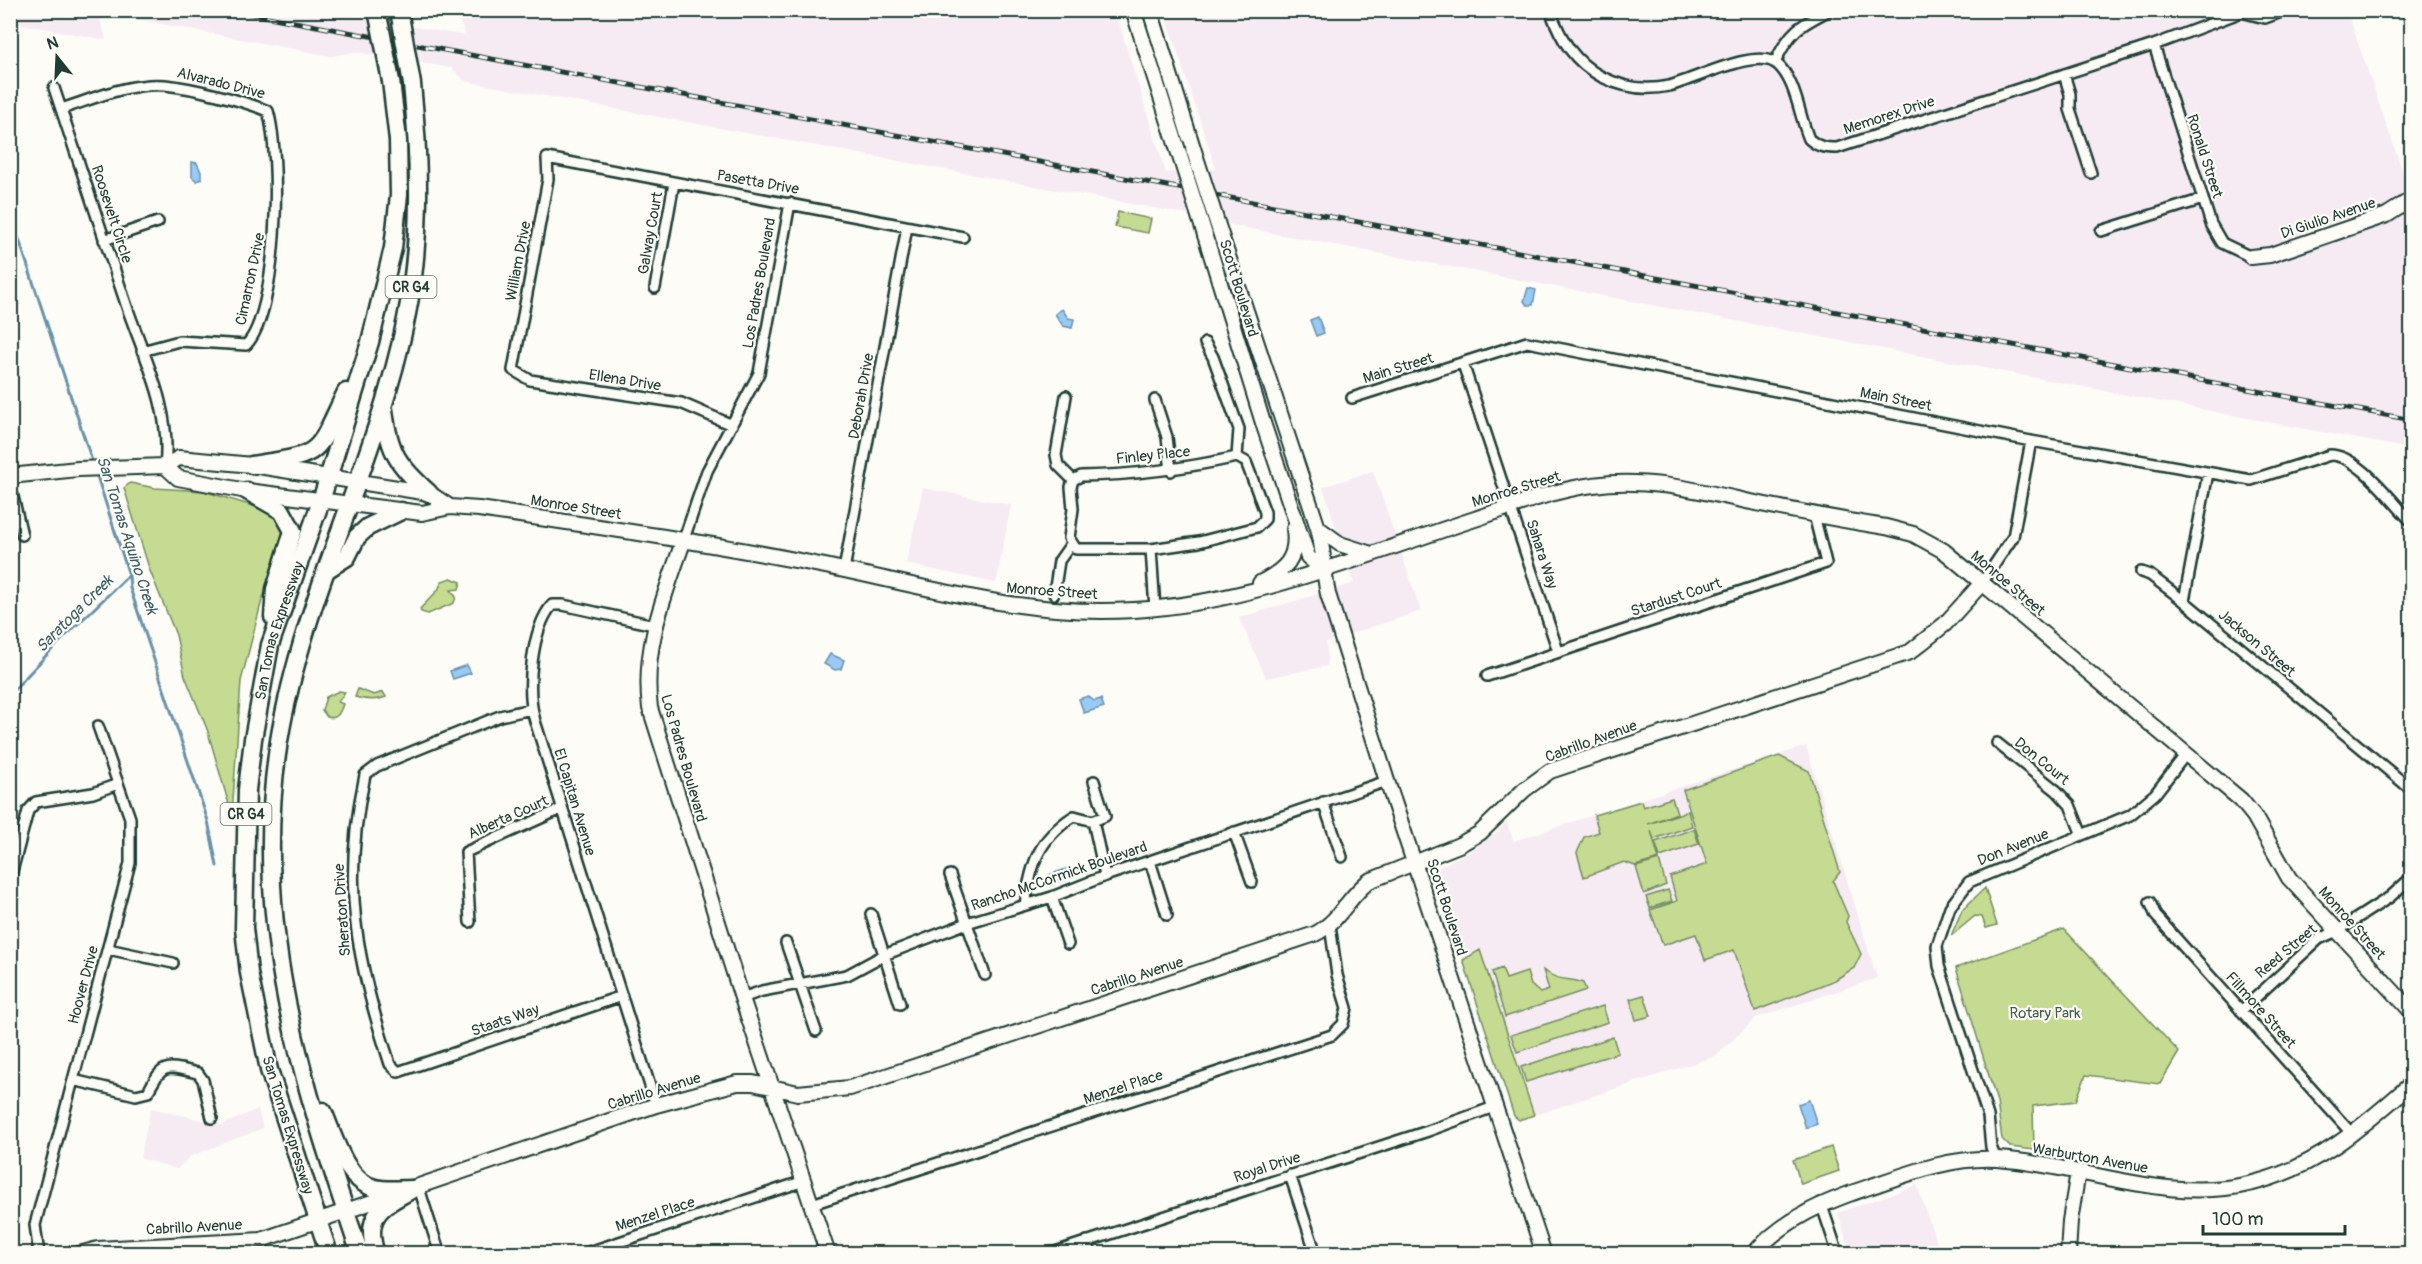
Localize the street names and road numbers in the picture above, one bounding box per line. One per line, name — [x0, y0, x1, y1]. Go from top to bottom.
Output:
street label: Alvarado Drive — [175, 63, 267, 104]
street label: Memorex Drive — [1841, 92, 1938, 139]
street label: Ronald Street — [2182, 112, 2227, 201]
street label: Roosevelt Circle — [87, 163, 136, 266]
street label: Pasetta Drive — [715, 166, 801, 199]
street label: Galway Court — [634, 189, 667, 276]
street label: Di Giulio Avenue — [2278, 193, 2379, 244]
street label: Los Padres Boulevard — [739, 216, 780, 350]
street label: William Drive — [501, 219, 536, 303]
street label: Cimarron Drive — [231, 231, 270, 327]
street label: Scott Boulevard — [1215, 237, 1262, 339]
road number: CR G4 — [386, 276, 436, 298]
street label: Main Street — [1361, 348, 1437, 388]
street label: Deborah Drive — [845, 351, 878, 441]
street label: Ellena Drive — [587, 365, 663, 396]
street label: Main Street — [1858, 383, 1934, 416]
street label: Finley Place — [1115, 442, 1192, 469]
street label: Monroe Street — [1470, 467, 1564, 512]
street label: Monroe Street — [529, 491, 624, 524]
street label: Sahara Way — [1521, 517, 1562, 592]
street label: Monroe Street — [1966, 547, 2050, 621]
street label: San Tomas Expressway — [251, 558, 309, 702]
street label: Stardust Court — [1629, 574, 1725, 621]
street label: Monroe Street — [1006, 579, 1099, 604]
street label: Jackson Street — [2214, 606, 2300, 682]
street label: Los Padres Boulevard — [656, 692, 711, 824]
street label: Cabrillo Avenue — [1543, 716, 1640, 767]
street label: Don Court — [2010, 733, 2074, 790]
street label: El Capitan Avenue — [549, 746, 600, 859]
street label: Alberta Court — [465, 791, 552, 844]
road number: CR G4 — [220, 803, 272, 825]
street label: Don Avenue — [1975, 824, 2052, 870]
street label: Rancho McCormick Boulevard — [969, 837, 1150, 916]
street label: Scott Boulevard — [1422, 856, 1471, 958]
street label: Sheraton Drive — [330, 862, 355, 957]
street label: Monroe Street — [2314, 883, 2390, 964]
street label: Reed Street — [2252, 919, 2322, 983]
street label: Hoover Drive — [64, 943, 103, 1026]
street label: Cabrillo Avenue — [1088, 952, 1186, 1000]
street label: Fillmore Street — [2221, 968, 2301, 1053]
street label: Staats Way — [469, 1000, 542, 1041]
street label: San Tomas Expressway — [257, 1054, 318, 1197]
street label: Menzel Place — [1081, 1066, 1166, 1109]
street label: Cabrillo Avenue — [605, 1068, 703, 1115]
street label: Warburton Avenue — [2031, 1139, 2150, 1178]
street label: Royal Drive — [1231, 1148, 1303, 1187]
street label: Menzel Place — [613, 1193, 698, 1236]
street label: Cabrillo Avenue — [146, 1215, 243, 1240]

